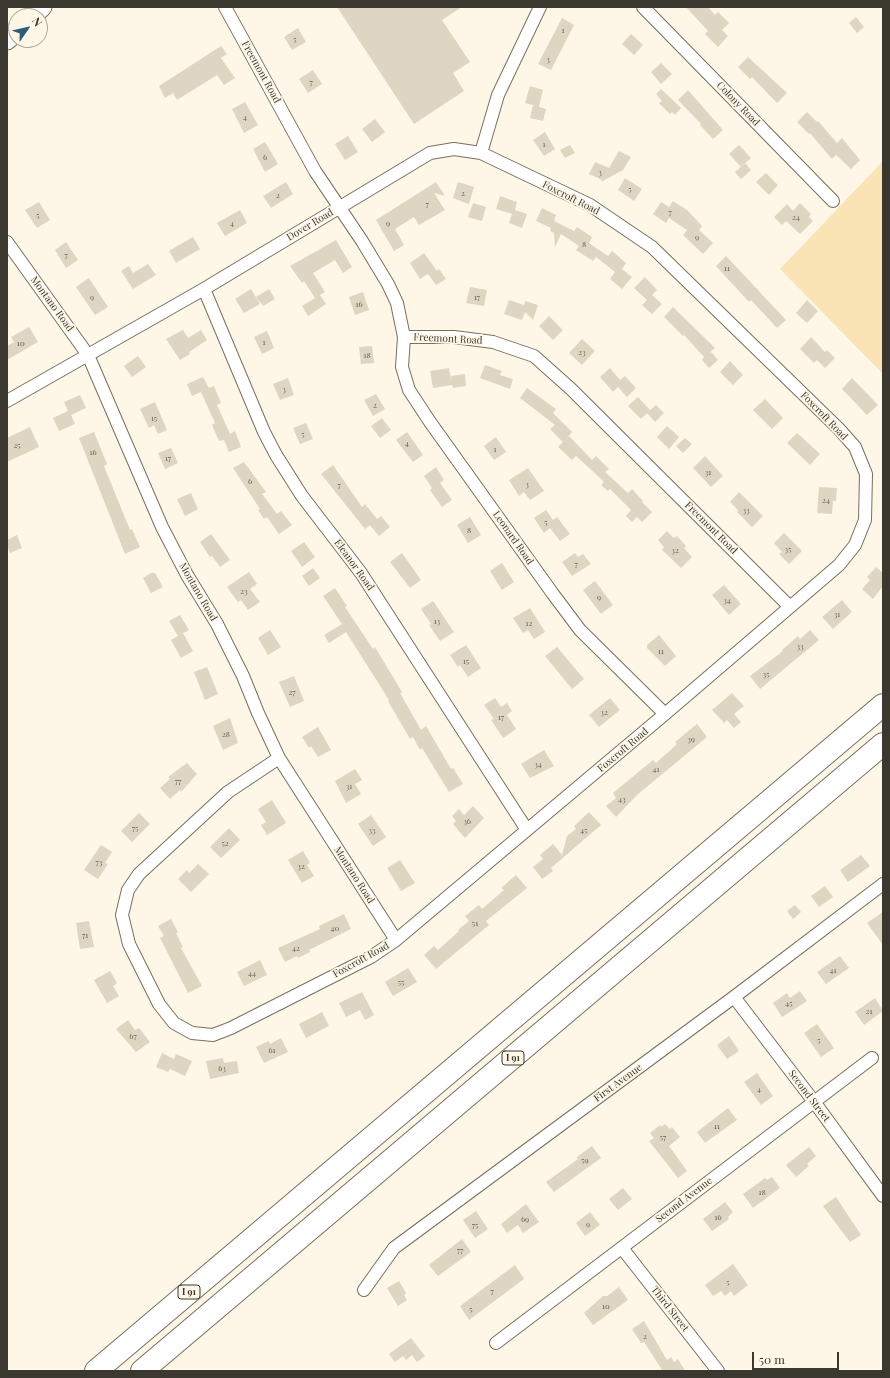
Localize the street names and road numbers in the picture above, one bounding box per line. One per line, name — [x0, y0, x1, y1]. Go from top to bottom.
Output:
street label: Freemont Road — [239, 39, 283, 105]
street label: Colony Road — [714, 79, 762, 129]
street label: Foxcroft Road — [540, 178, 602, 218]
street label: Dover Road — [285, 206, 335, 244]
street label: Montano Road — [28, 274, 76, 334]
street label: Freemont Road — [413, 331, 483, 347]
street label: Foxcroft Road — [798, 389, 850, 443]
street label: Freemont Road — [682, 499, 740, 557]
street label: Leonard Road — [490, 509, 536, 567]
street label: Eleanor Road — [332, 537, 376, 593]
street label: Montano Road — [177, 561, 219, 623]
street label: Foxcroft Road — [595, 725, 651, 775]
street label: Montano Road — [331, 844, 377, 906]
street label: Foxcroft Road — [331, 940, 391, 980]
road number: I 91 — [502, 1051, 524, 1065]
street label: First Avenue — [592, 1062, 644, 1104]
street label: Second Street — [786, 1068, 832, 1124]
street label: Second Avenue — [653, 1175, 715, 1225]
street label: Third Street — [649, 1284, 691, 1334]
road number: I 91 — [178, 1285, 200, 1299]

